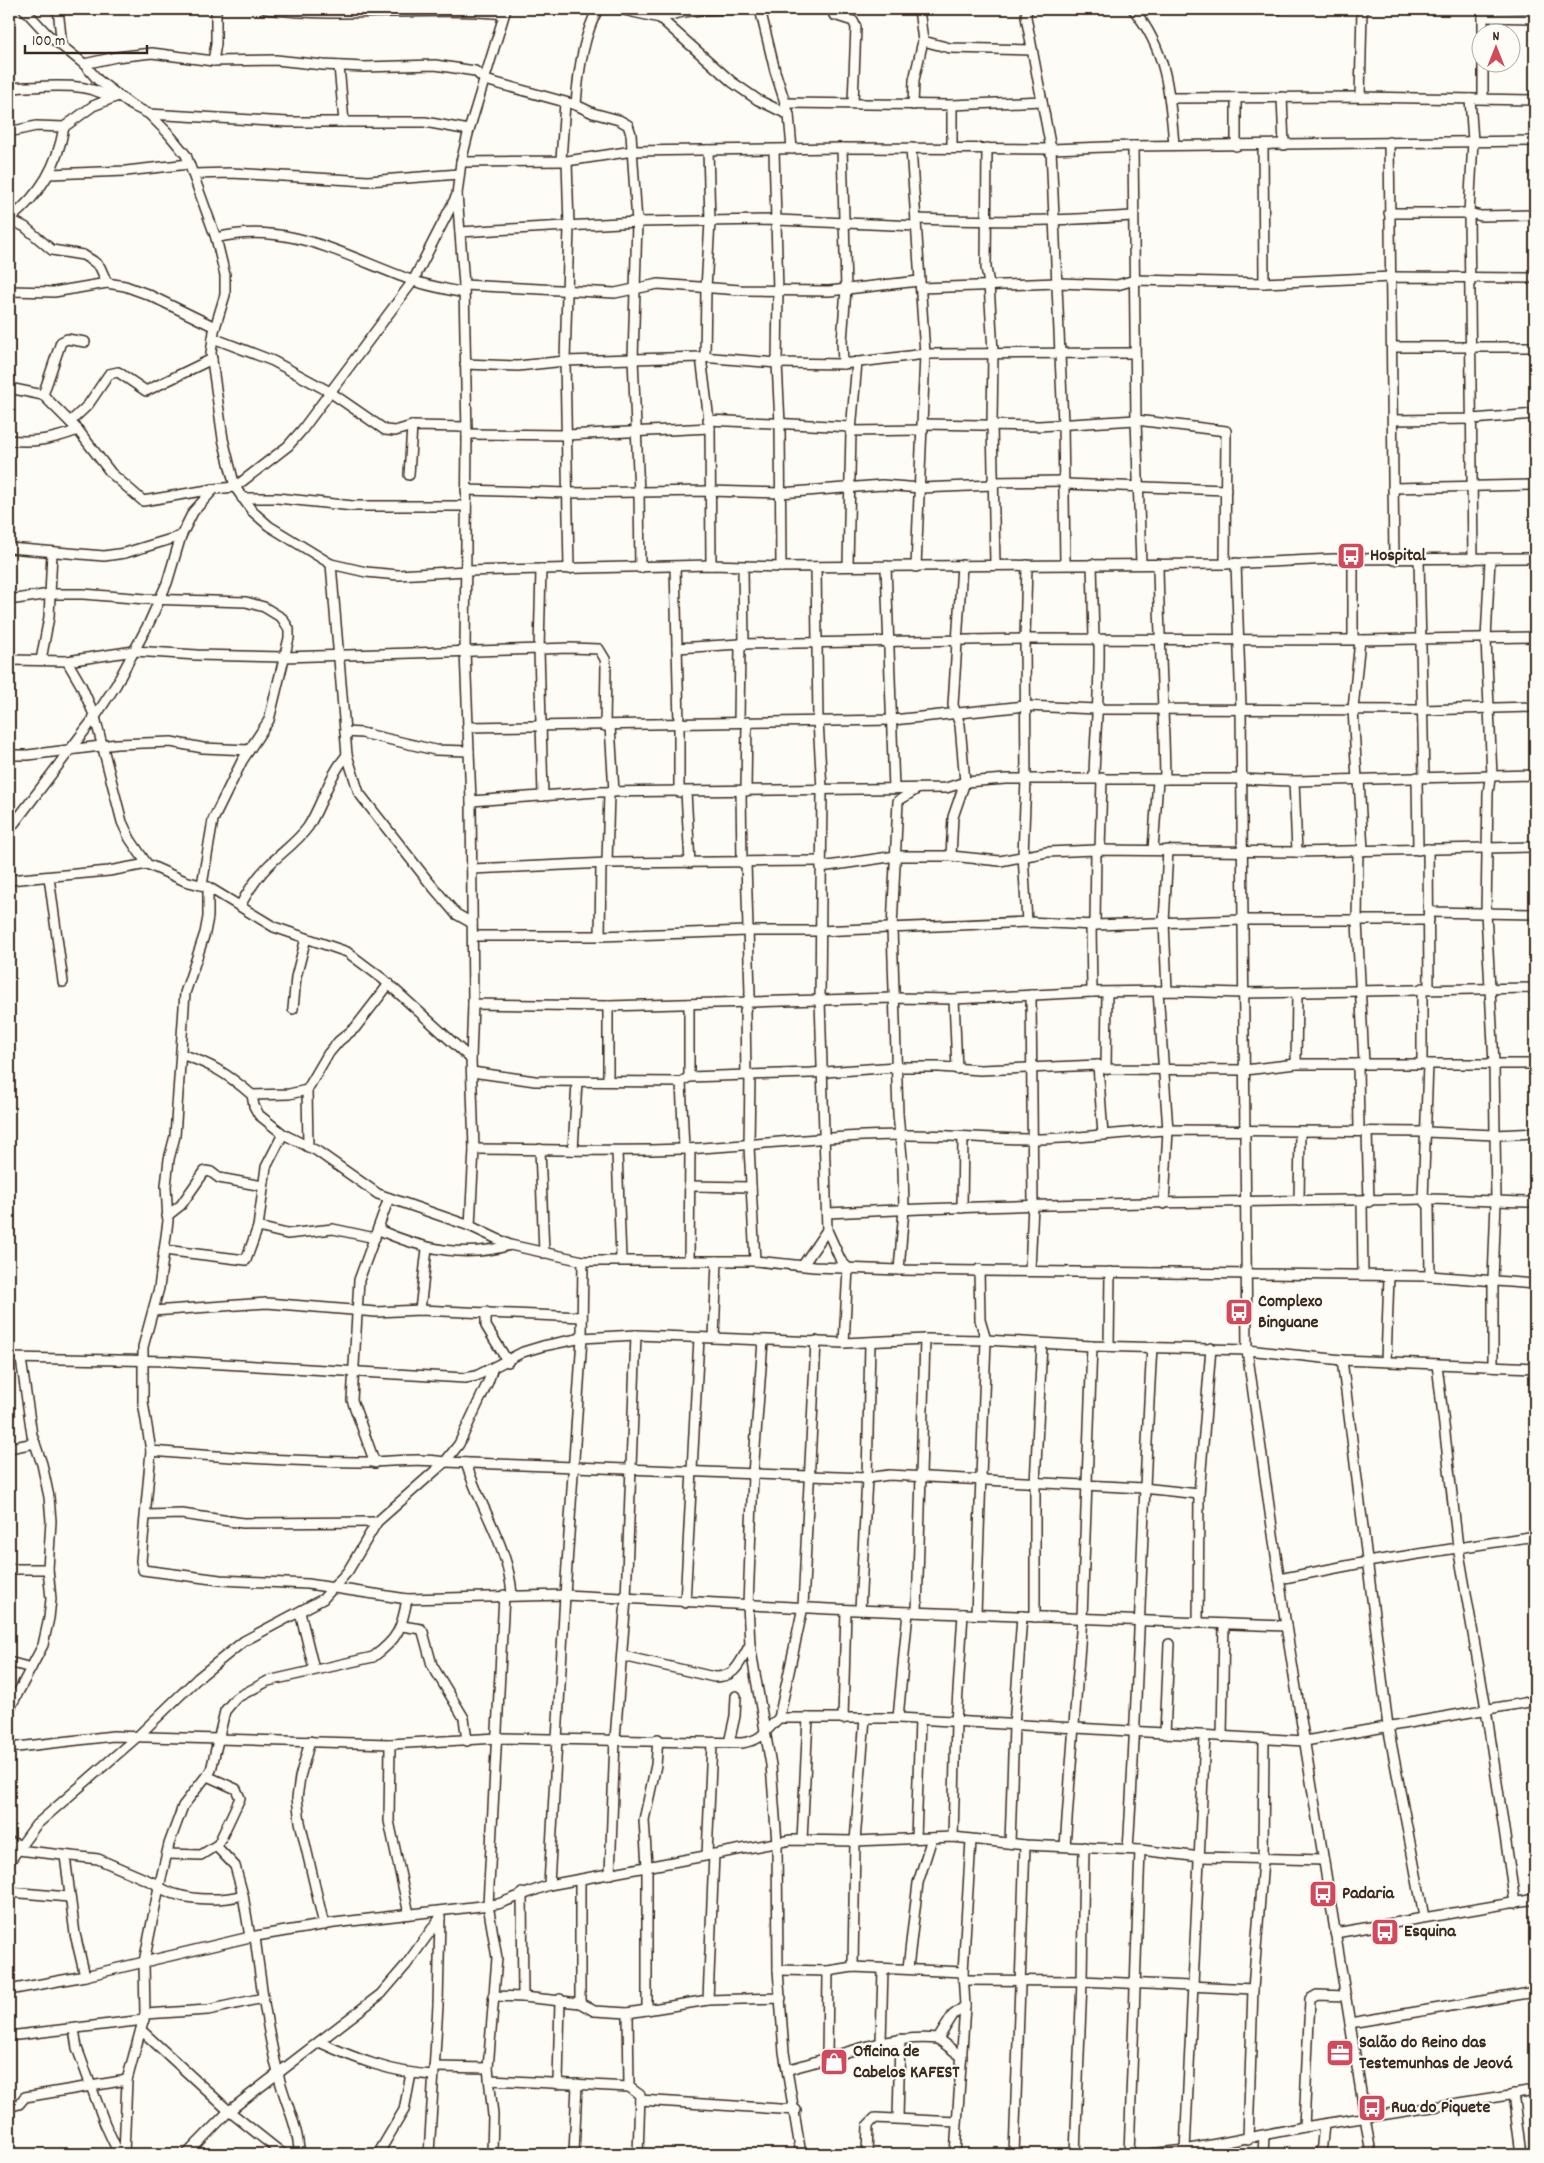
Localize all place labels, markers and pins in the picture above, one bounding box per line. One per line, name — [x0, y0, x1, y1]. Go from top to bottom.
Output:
bus stop icon: Hospital — [1336, 541, 1366, 571]
place label: Hospital — [1370, 544, 1426, 569]
place label: Complexo Binguane — [1258, 1290, 1322, 1336]
bus stop icon: Complexo Binguane — [1224, 1297, 1254, 1327]
bus stop icon: Padaria — [1308, 1879, 1338, 1909]
place label: Padaria — [1342, 1882, 1394, 1907]
bus stop icon: Esquina — [1370, 1917, 1400, 1947]
place label: Esquina — [1404, 1920, 1456, 1945]
place label: Salão do Reino das Testemunhas de Jeová — [1359, 2031, 1514, 2077]
office icon: Salão do Reino das Testemunhas de Jeová — [1325, 2038, 1355, 2068]
place label: Oficina de Cabelos KAFEST — [853, 2040, 960, 2086]
shop icon: Oficina de Cabelos KAFEST — [819, 2047, 849, 2077]
bus stop icon: Rua do Piquete — [1357, 2093, 1387, 2123]
place label: Rua do Piquete — [1391, 2096, 1490, 2121]

